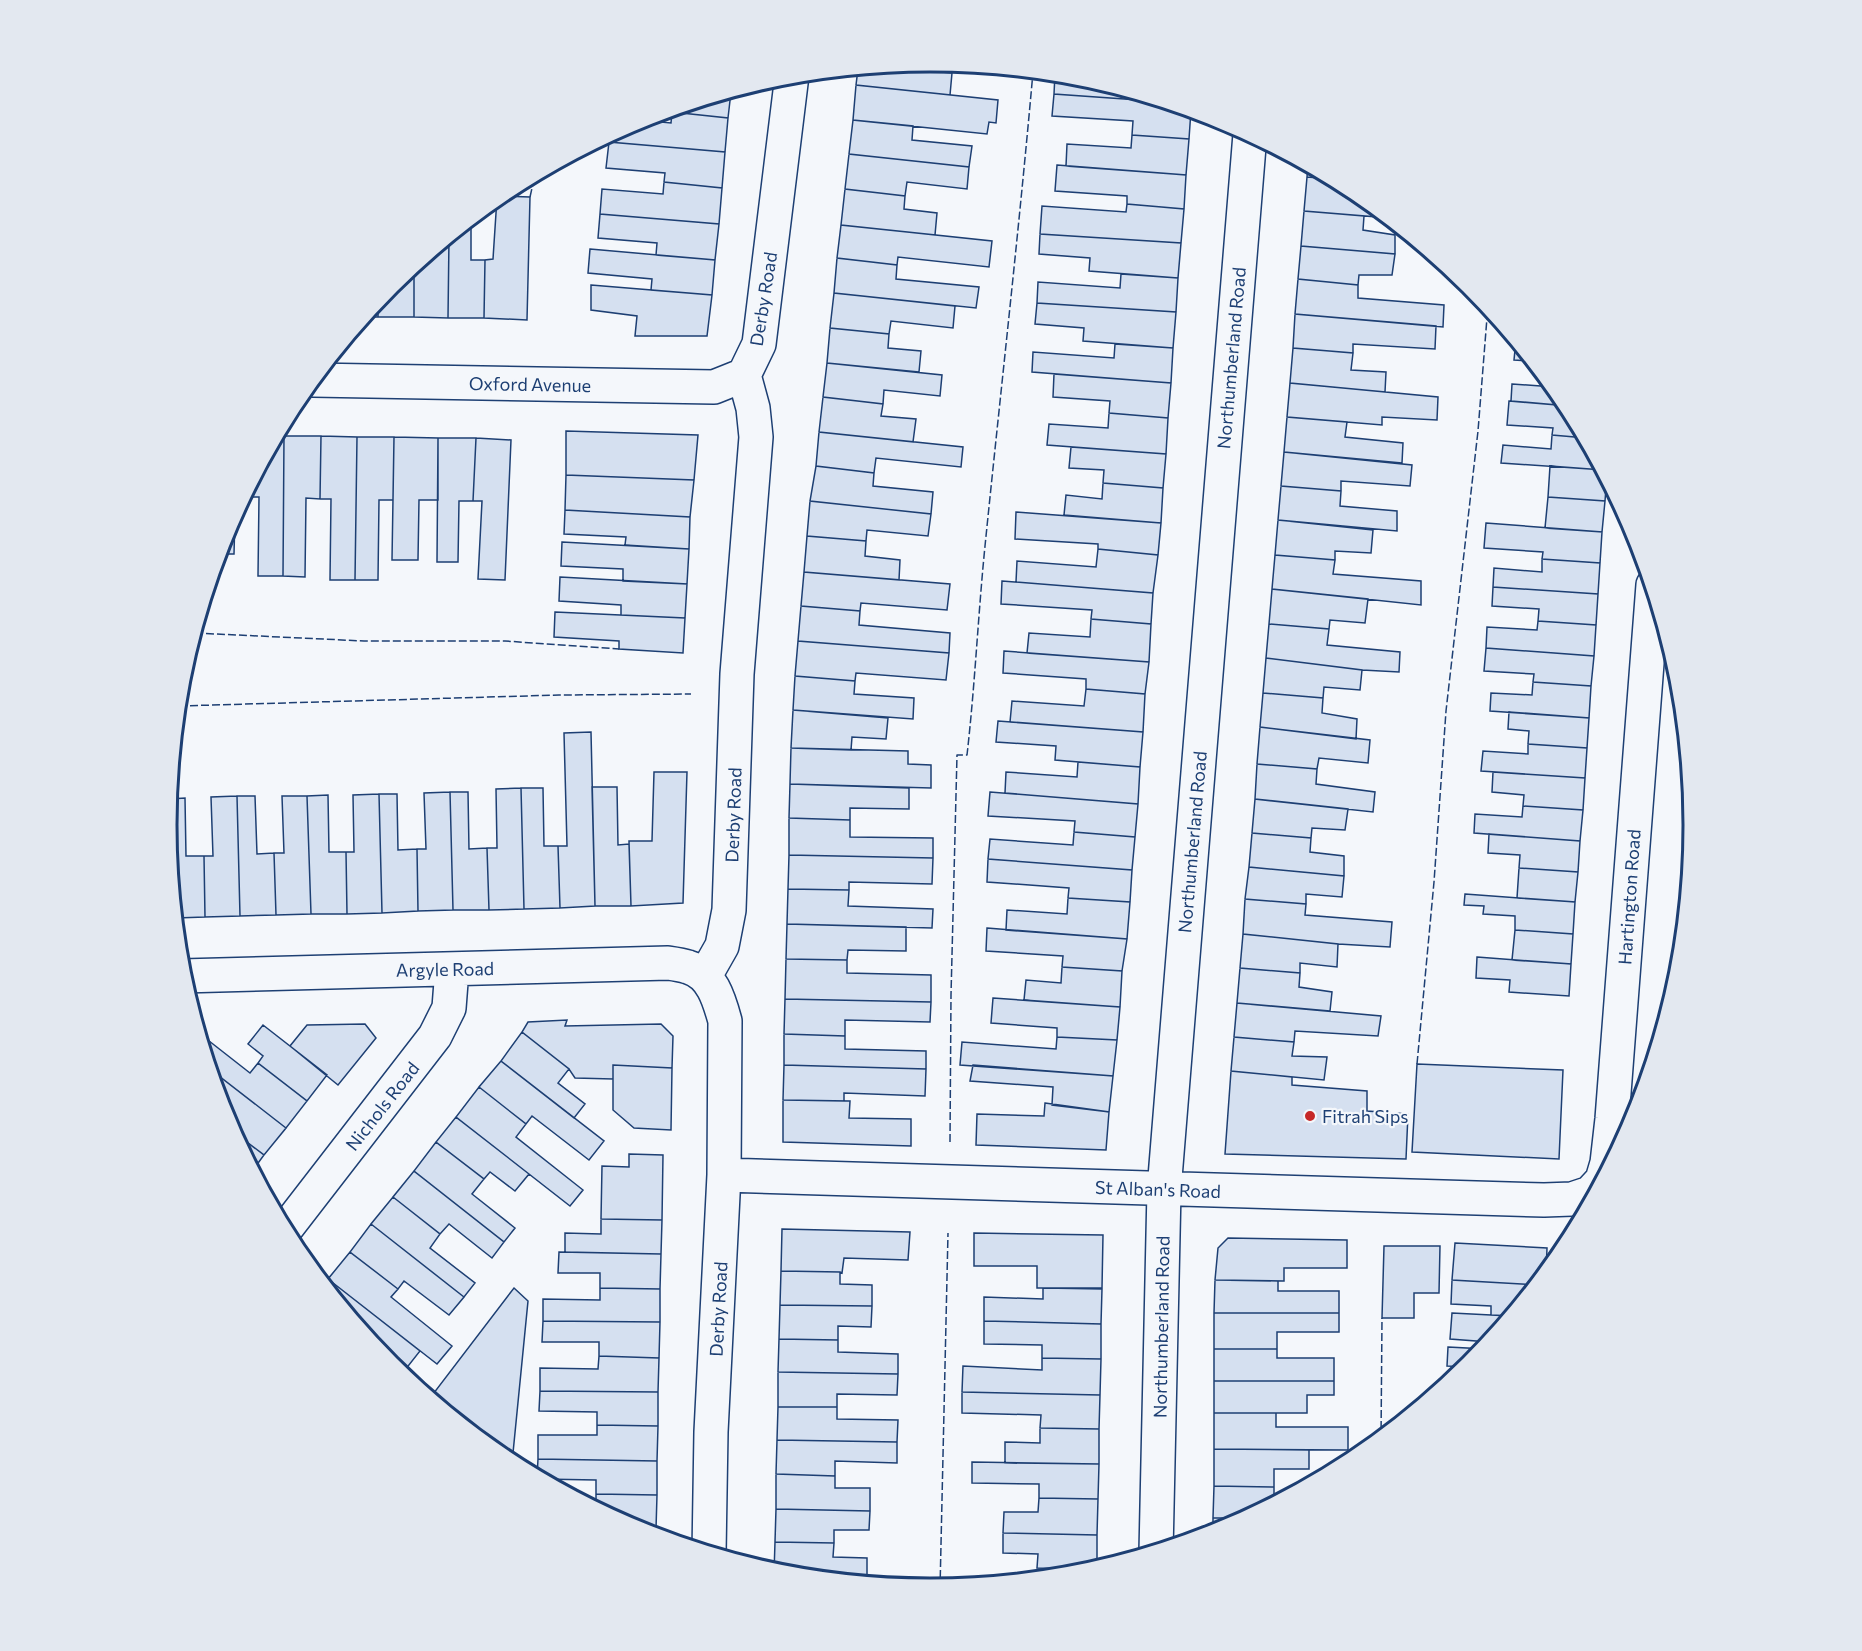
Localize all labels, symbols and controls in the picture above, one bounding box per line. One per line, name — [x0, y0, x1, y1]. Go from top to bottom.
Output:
street label: Derby Road — [745, 250, 781, 348]
street label: Northumberland Road — [1212, 266, 1250, 450]
street label: Oxford Avenue — [469, 372, 591, 396]
street label: Northumberland Road — [1173, 750, 1211, 934]
street label: Derby Road — [720, 767, 746, 863]
street label: Hartington Road — [1613, 828, 1645, 966]
street label: Argyle Road — [396, 957, 494, 981]
street label: Nichols Road — [341, 1057, 423, 1155]
place label: Fitrah Sips — [1322, 1105, 1408, 1127]
marker: Fitrah Sips — [1303, 1109, 1317, 1123]
street label: St Alban's Road — [1095, 1176, 1221, 1202]
street label: Northumberland Road — [1148, 1236, 1174, 1418]
street label: Derby Road — [705, 1261, 731, 1357]

